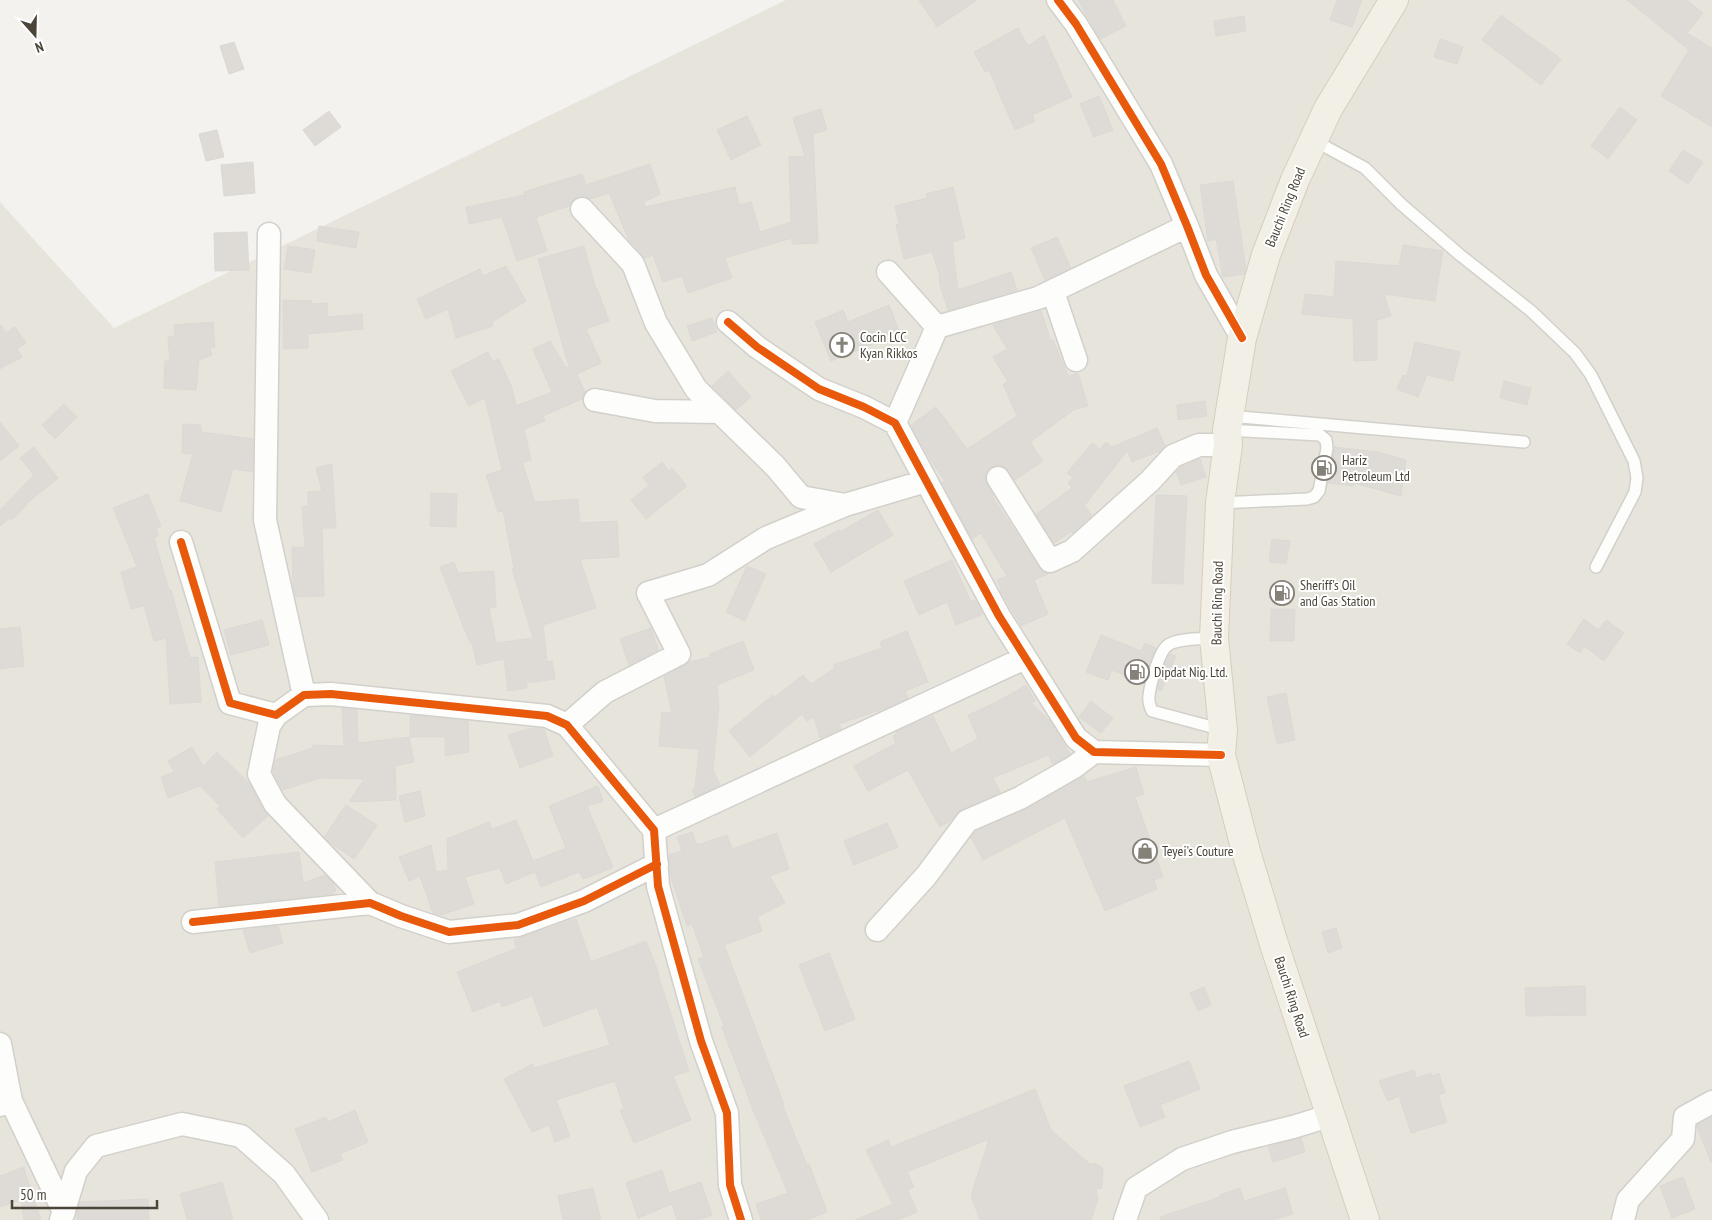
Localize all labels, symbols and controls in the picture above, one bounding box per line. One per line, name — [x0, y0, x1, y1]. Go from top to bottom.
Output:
north arrow — [10, 10, 60, 60]
text: N — [33, 37, 46, 57]
street label: Bauchi Ring Road — [1261, 165, 1309, 249]
place label: Cocin LCC Kyan Rikkos — [860, 328, 918, 362]
church icon: Cocin LCC Kyan Rikkos — [829, 332, 855, 358]
place label: Hariz Petroleum Ltd — [1342, 451, 1410, 485]
fuel station icon: Hariz Petroleum Ltd — [1311, 455, 1337, 481]
street label: Bauchi Ring Road — [1207, 561, 1227, 645]
place label: Sheriff's Oil and Gas Station — [1300, 576, 1376, 610]
fuel station icon: Sheriff's Oil and Gas Station — [1269, 580, 1295, 606]
fuel station icon: Dipdat Nig. Ltd. — [1124, 659, 1150, 685]
place label: Dipdat Nig. Ltd. — [1154, 663, 1228, 681]
shop icon: Teyei's Couture — [1132, 838, 1158, 864]
place label: Teyei's Couture — [1162, 842, 1234, 860]
street label: Bauchi Ring Road — [1270, 954, 1314, 1040]
scale bar — [12, 1178, 158, 1210]
text: 50 m — [20, 1185, 46, 1204]

